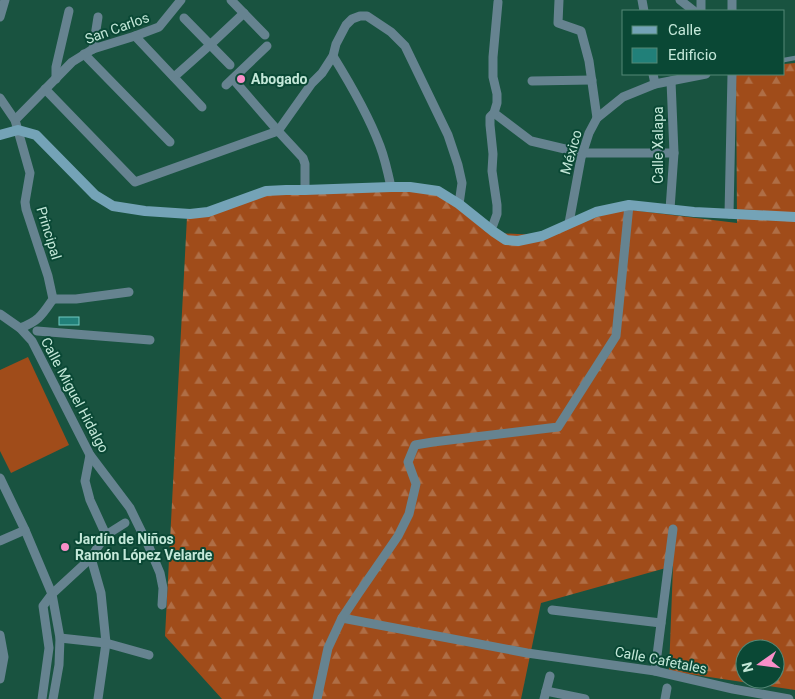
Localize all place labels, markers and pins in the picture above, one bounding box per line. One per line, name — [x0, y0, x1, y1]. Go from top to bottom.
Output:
place label: Abogado — [251, 71, 308, 87]
marker: Abogado — [235, 73, 247, 85]
place label: Jardín de Niños Ramón López Velarde — [75, 531, 213, 563]
marker: Jardín de Niños Ramón López Velarde — [59, 541, 71, 553]

